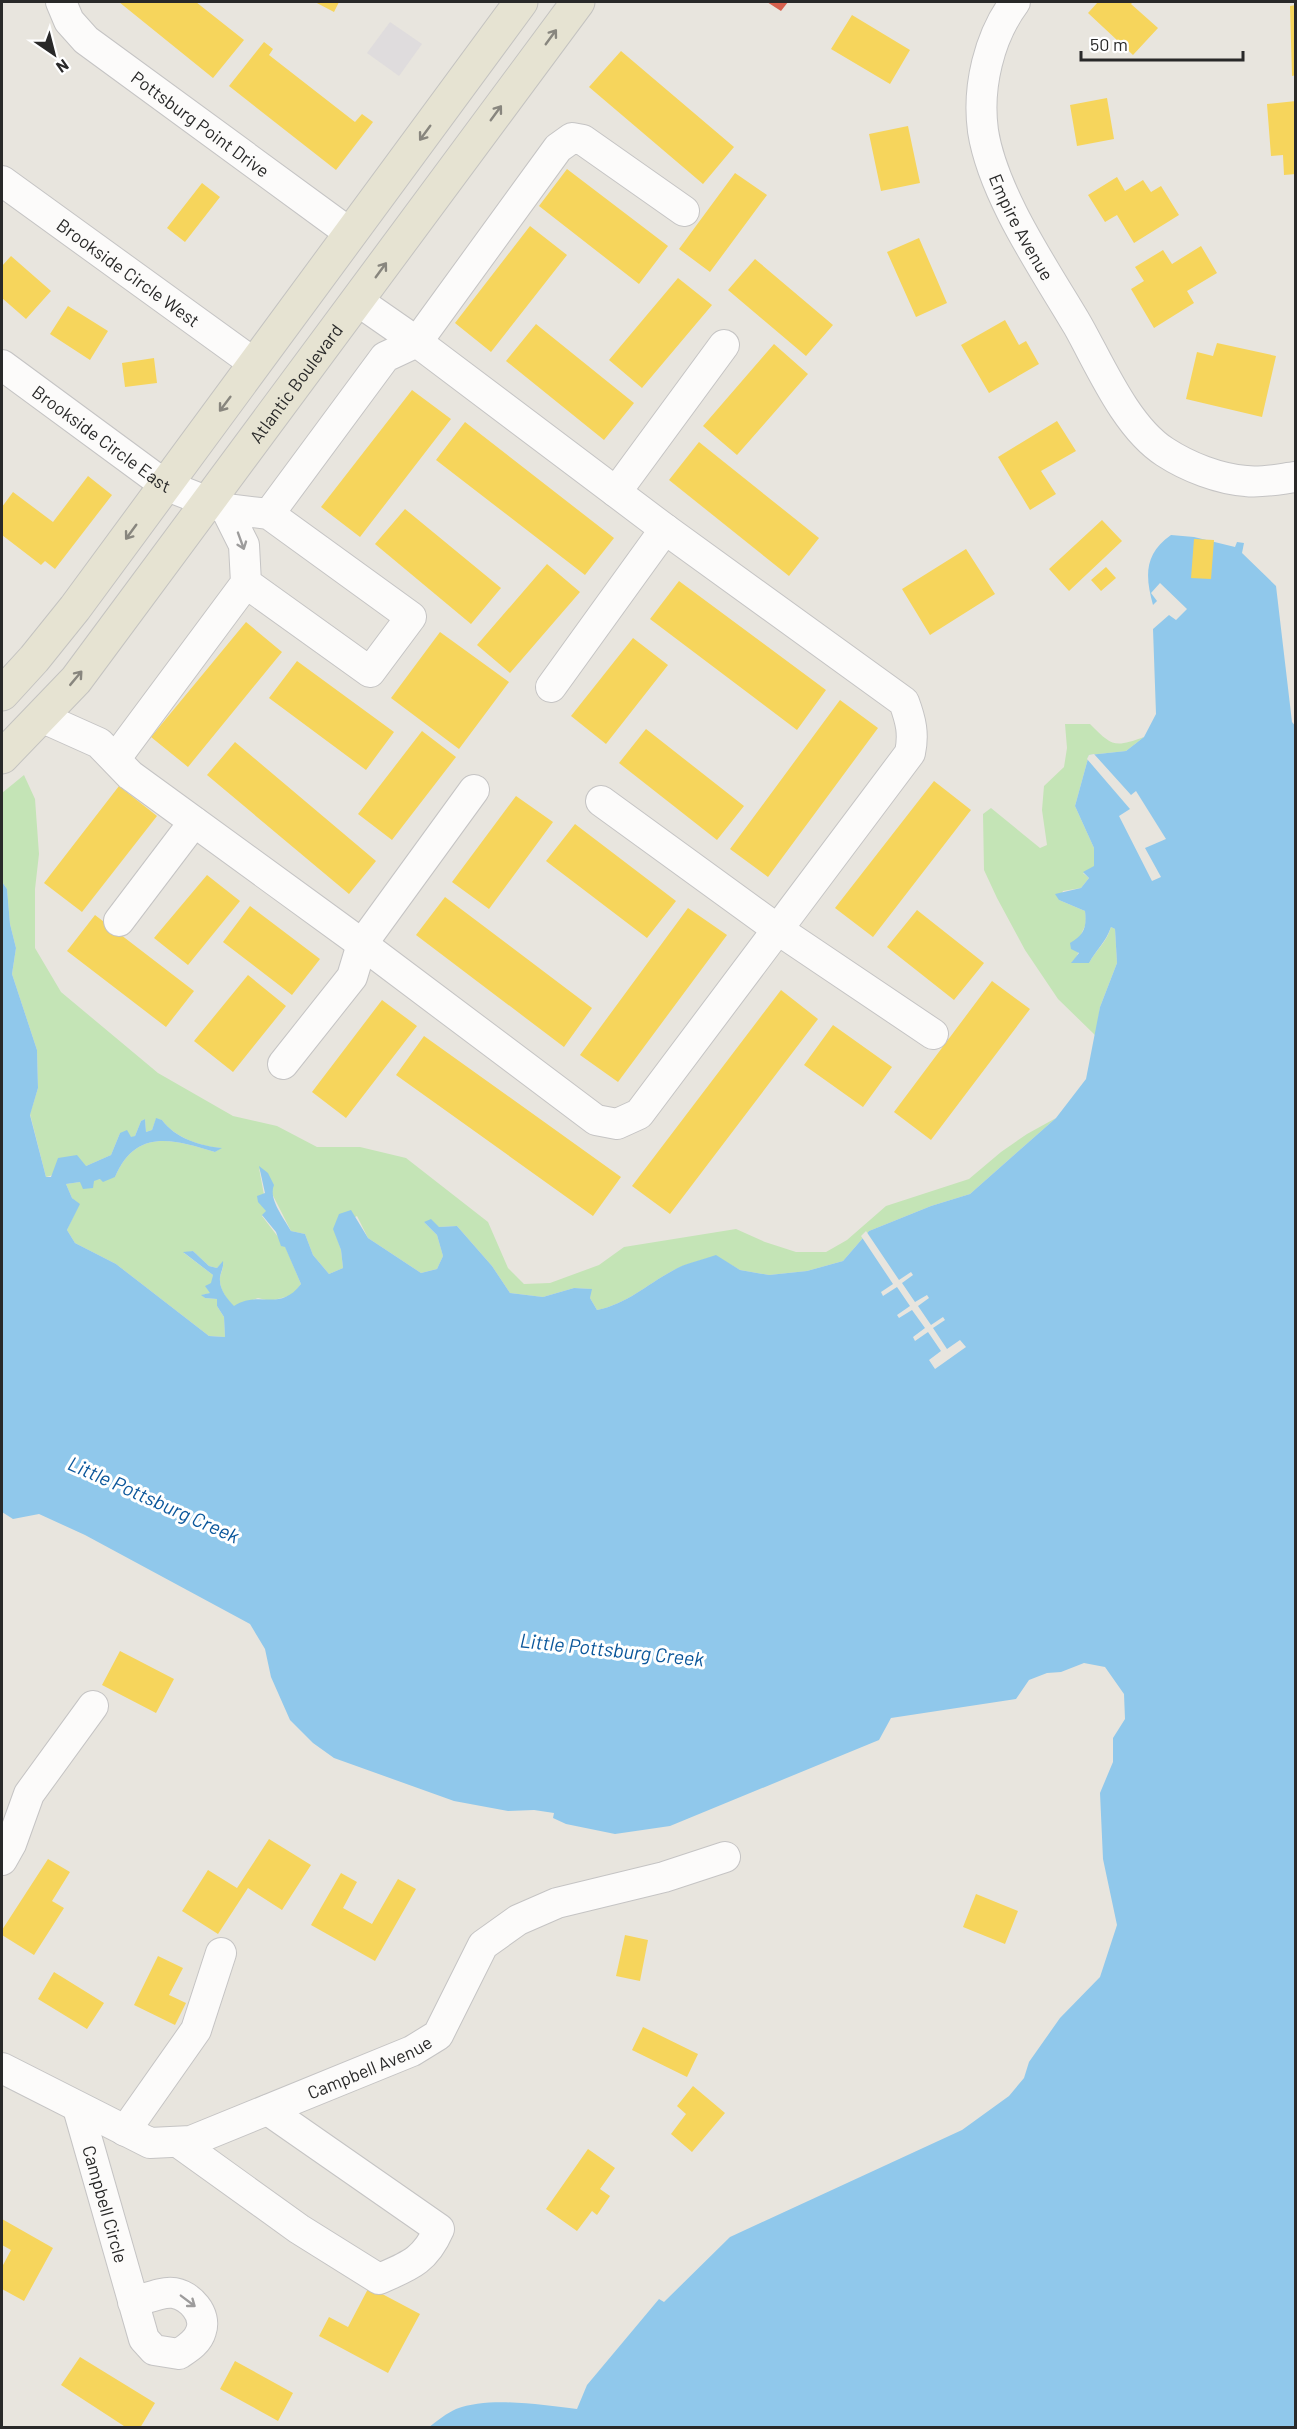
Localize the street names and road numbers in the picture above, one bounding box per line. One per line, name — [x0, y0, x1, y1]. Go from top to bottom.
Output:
street label: Pottsburg Point Drive — [127, 66, 274, 182]
street label: Empire Avenue — [985, 171, 1059, 284]
street label: Brookside Circle West — [53, 213, 204, 331]
street label: Atlantic Boulevard — [244, 319, 347, 447]
street label: Brookside Circle East — [28, 380, 174, 497]
street label: Campbell Avenue — [304, 2031, 436, 2104]
street label: Campbell Circle — [78, 2143, 133, 2265]

